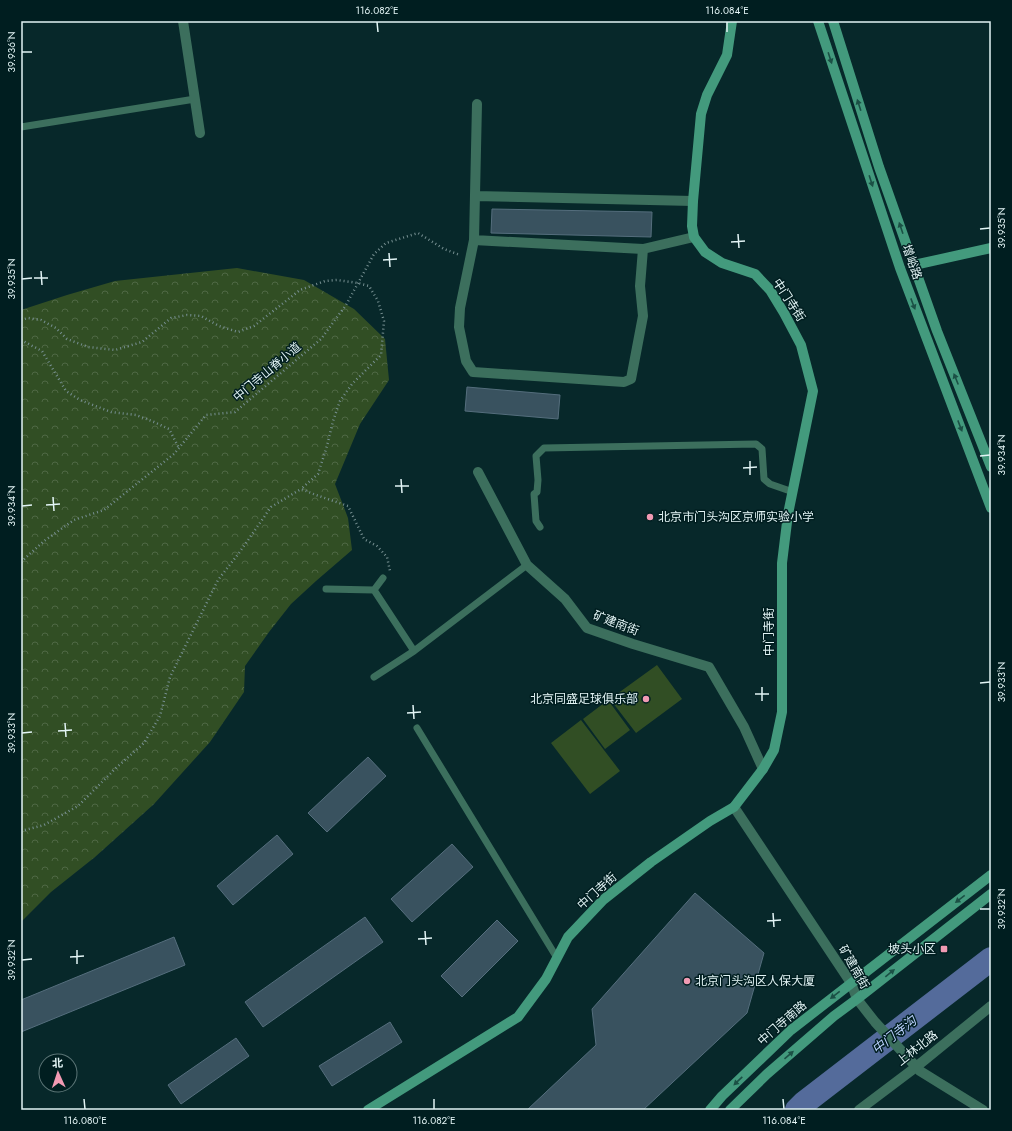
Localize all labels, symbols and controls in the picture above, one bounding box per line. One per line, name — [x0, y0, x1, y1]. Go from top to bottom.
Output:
text: 116.082°E — [355, 3, 399, 18]
text: 116.084°E — [705, 3, 749, 18]
text: 39.936°N — [4, 31, 19, 73]
one-way arrow — [827, 52, 833, 64]
one-way arrow — [856, 98, 862, 110]
one-way arrow — [868, 176, 874, 188]
text: 39.935°N — [994, 208, 1009, 248]
one-way arrow — [897, 222, 903, 234]
street label: 增峪路 — [898, 242, 926, 282]
text: 39.935°N — [4, 259, 19, 299]
street label: 中门寺街 — [768, 275, 810, 325]
one-way arrow — [911, 299, 917, 311]
street label: 中门寺山脊小道 — [229, 338, 305, 406]
one-way arrow — [953, 373, 959, 384]
one-way arrow — [957, 420, 963, 432]
text: 39.934°N — [994, 434, 1009, 476]
text: 39.934°N — [4, 485, 19, 527]
place label: 北京市门头沟区京师实验小学 — [658, 508, 814, 526]
marker: 北京市门头沟区京师实验小学 — [645, 512, 655, 522]
street label: 矿建南街 — [590, 606, 642, 640]
street label: 中门寺街 — [760, 608, 778, 656]
text: 39.933°N — [994, 662, 1009, 702]
place label: 北京同盛足球俱乐部 — [530, 690, 638, 708]
marker: 北京同盛足球俱乐部 — [641, 694, 651, 704]
text: 39.933°N — [4, 713, 19, 753]
street label: 中门寺街 — [573, 868, 621, 914]
text: 39.932°N — [994, 889, 1009, 929]
one-way arrow — [955, 894, 966, 903]
text: 39.932°N — [4, 940, 19, 980]
place label: 坡头小区 — [888, 940, 936, 958]
street label: 矿建南街 — [834, 942, 874, 992]
marker: 坡头小区 — [939, 944, 949, 954]
one-way arrow — [885, 969, 896, 977]
place label: 北京门头沟区人保大厦 — [695, 972, 815, 990]
marker: 北京门头沟区人保大厦 — [682, 976, 692, 986]
one-way arrow — [829, 991, 840, 1000]
street label: 中门寺南路 — [753, 997, 811, 1049]
water label: 中门寺沟 — [868, 1010, 922, 1058]
street label: 上林北路 — [893, 1026, 941, 1070]
one-way arrow — [785, 1051, 794, 1060]
north arrow — [38, 1053, 78, 1093]
text: 北 — [52, 1055, 63, 1071]
one-way arrow — [733, 1076, 743, 1086]
text: 116.080°E — [63, 1113, 107, 1128]
text: 116.082°E — [412, 1113, 456, 1128]
text: 116.084°E — [762, 1113, 806, 1128]

